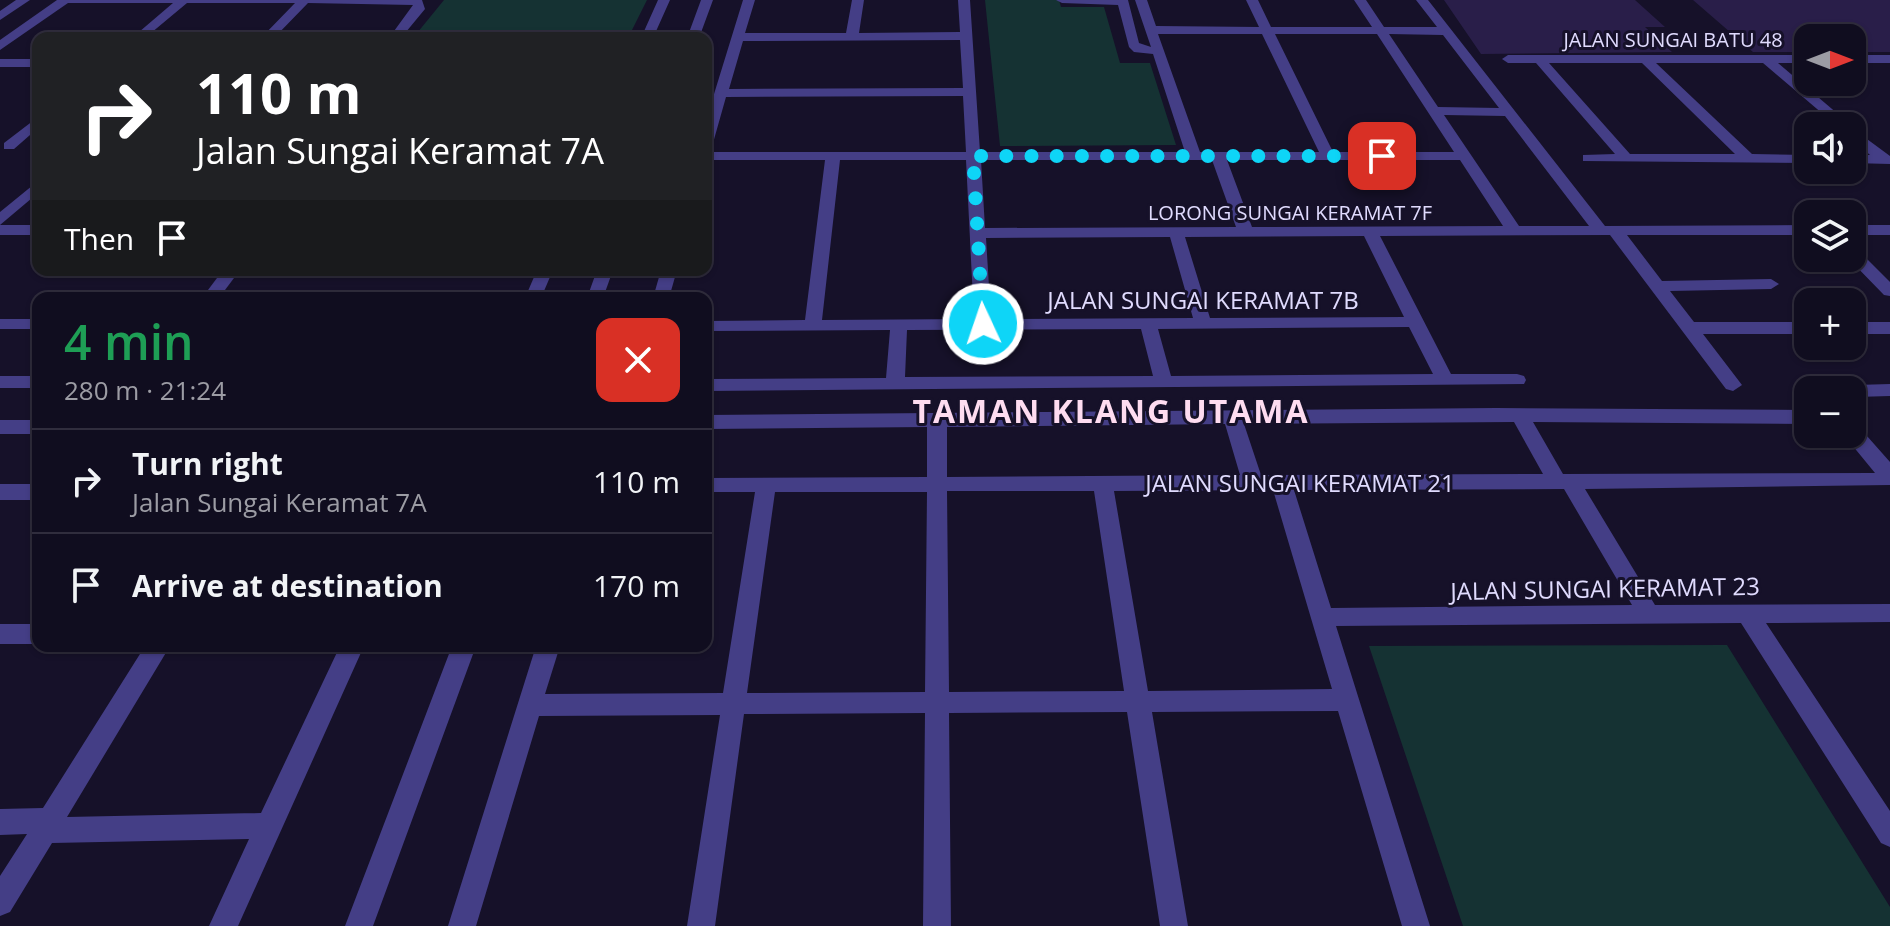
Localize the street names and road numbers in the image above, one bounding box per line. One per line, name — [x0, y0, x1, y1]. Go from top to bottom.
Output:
street label: JALAN SUNGAI BATU 48 — [1561, 26, 1783, 53]
street label: LORONG SUNGAI KERAMAT 7F — [1148, 199, 1432, 226]
street label: JALAN SUNGAI KERAMAT 7B — [1045, 283, 1359, 316]
street label: JALAN SUNGAI KERAMAT 21 — [1143, 466, 1455, 499]
street label: JALAN SUNGAI KERAMAT 23 — [1448, 569, 1760, 607]

